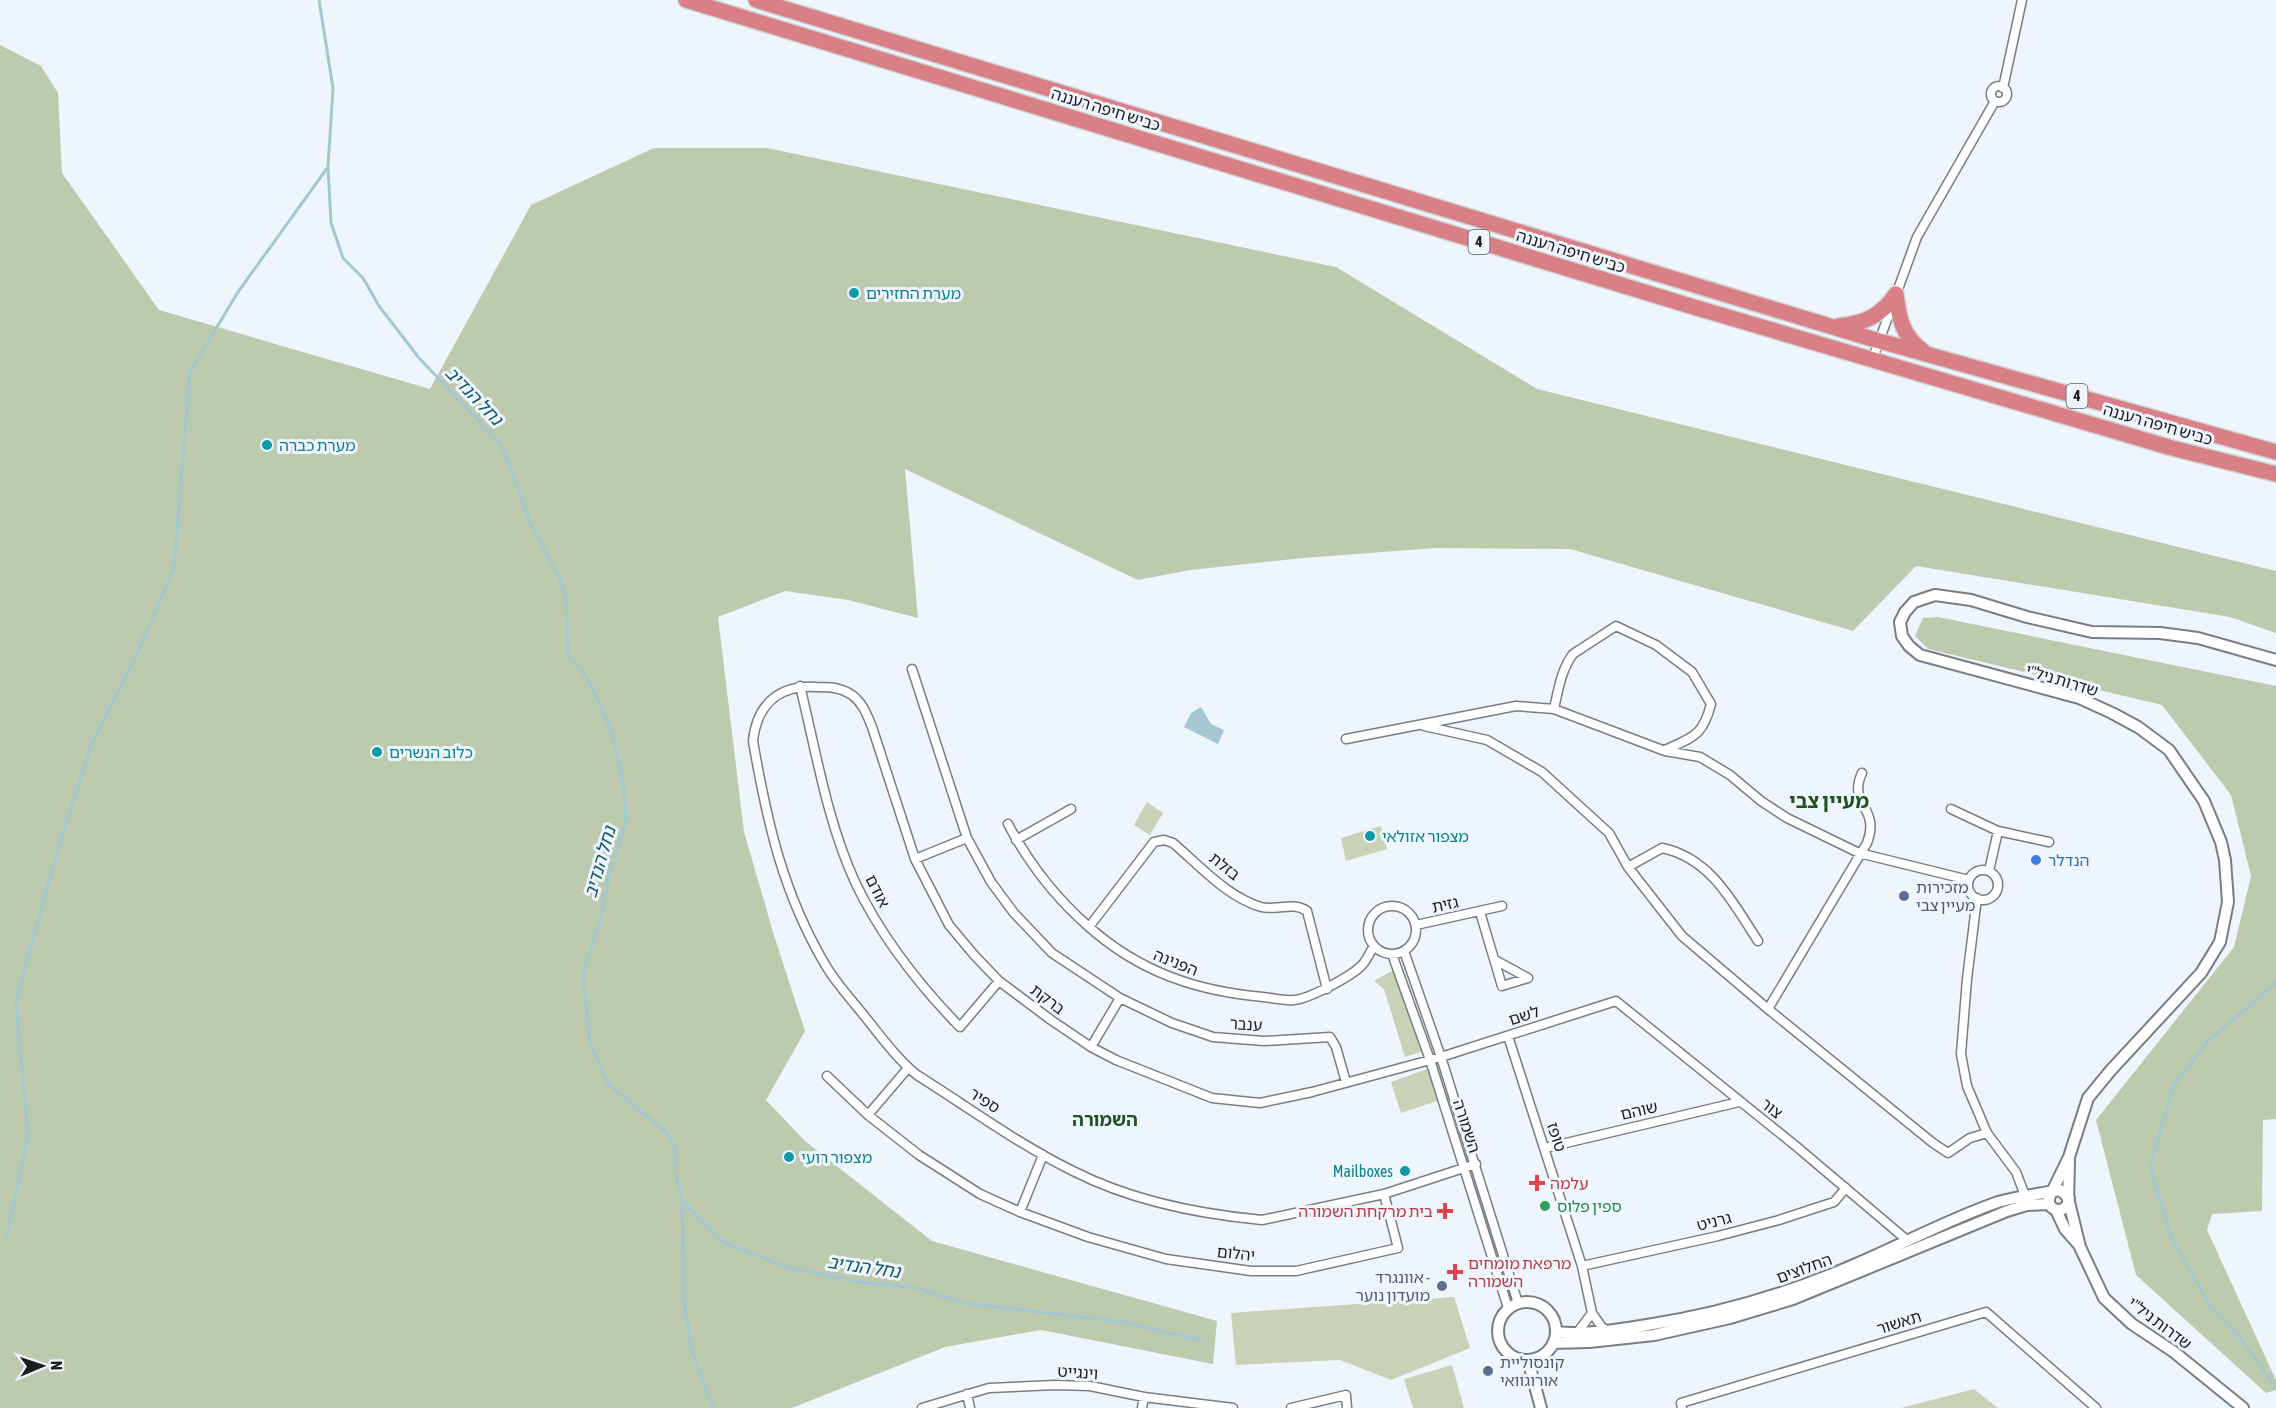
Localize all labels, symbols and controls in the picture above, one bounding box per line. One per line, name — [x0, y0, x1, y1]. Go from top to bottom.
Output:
street label: כביש חיפה רעננה — [1049, 84, 1163, 134]
street label: כביש חיפה רעננה — [1514, 226, 1628, 276]
road number: 4 — [1468, 230, 1490, 254]
place label: מערת החזירים — [866, 284, 961, 302]
marker: מערת החזירים — [847, 286, 861, 300]
water label: נחל הנדיב — [441, 362, 508, 430]
road number: 4 — [2066, 384, 2088, 408]
street label: כביש חיפה רעננה — [2101, 400, 2215, 448]
place label: מערת כברה — [279, 436, 356, 454]
marker: מערת כברה — [260, 438, 274, 452]
street label: שדרות ניל"י — [2024, 660, 2100, 700]
place label: כלוב הנשרים — [389, 743, 473, 761]
marker: כלוב הנשרים — [370, 745, 384, 759]
district label: מעיין צבי — [1789, 789, 1869, 812]
water label: נחל הנדיב — [579, 823, 620, 900]
place label: מצפור אזולאי — [1382, 827, 1469, 845]
marker: מצפור אזולאי — [1363, 829, 1377, 843]
street label: בזלת — [1206, 849, 1244, 883]
place label: הנדלר — [2048, 851, 2090, 869]
marker: הנדלר — [2029, 853, 2043, 867]
street label: אודם — [862, 872, 894, 910]
place label: מזכירות מעיין צבי — [1916, 878, 1975, 914]
marker: מזכירות מעיין צבי — [1897, 889, 1911, 903]
street label: גזית — [1430, 892, 1460, 916]
street label: הפנינה — [1151, 945, 1201, 979]
street label: ברקת — [1027, 980, 1069, 1018]
street label: לשם — [1506, 1002, 1542, 1028]
street label: ענבר — [1229, 1014, 1263, 1034]
street label: ספיר — [966, 1084, 1004, 1116]
street label: צור — [1758, 1094, 1786, 1122]
street label: השמורה — [1450, 1097, 1484, 1155]
street label: שוהם — [1619, 1097, 1659, 1123]
district label: השמורה — [1072, 1109, 1138, 1130]
street label: טופז — [1544, 1120, 1570, 1154]
place label: מצפור רועי — [801, 1148, 872, 1166]
marker: מצפור רועי — [782, 1150, 796, 1164]
place label: Mailboxes — [1333, 1162, 1393, 1180]
marker: Mailboxes — [1398, 1164, 1412, 1178]
marker: עלמה — [1528, 1174, 1546, 1192]
place label: עלמה — [1550, 1174, 1588, 1192]
place label: ספין פלוס — [1557, 1197, 1622, 1215]
marker: ספין פלוס — [1538, 1199, 1552, 1213]
place label: בית מרקחת השמורה — [1298, 1202, 1433, 1220]
marker: בית מרקחת השמורה — [1438, 1204, 1452, 1218]
street label: גרניט — [1695, 1208, 1733, 1234]
street label: יהלום — [1216, 1242, 1256, 1264]
street label: החלוצים — [1774, 1250, 1834, 1286]
water label: נחל הנדיב — [827, 1251, 903, 1282]
place label: מרפאת מומחים השמורה — [1468, 1254, 1571, 1290]
marker: מרפאת מומחים השמורה — [1446, 1263, 1464, 1281]
place label: אוונגרד - מועדון נוער — [1355, 1268, 1430, 1304]
marker: אוונגרד - מועדון נוער — [1435, 1279, 1449, 1293]
street label: שדרות ניל"י — [2125, 1293, 2195, 1353]
street label: תאשור — [1875, 1307, 1923, 1337]
north arrow — [12, 1336, 72, 1396]
place label: קונסוליית אורוגוואי — [1500, 1353, 1564, 1389]
text: N — [48, 1360, 66, 1371]
street label: וינגייט — [1057, 1362, 1099, 1382]
marker: קונסוליית אורוגוואי — [1481, 1364, 1495, 1378]

